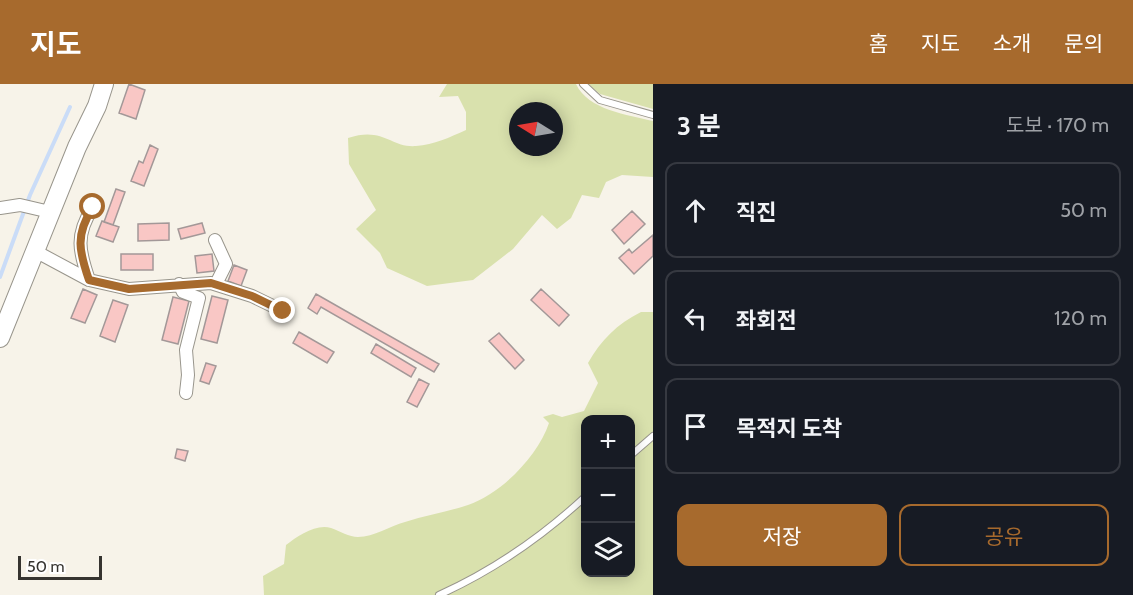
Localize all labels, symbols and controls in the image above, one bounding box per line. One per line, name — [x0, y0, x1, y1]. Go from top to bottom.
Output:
text: 지도 — [30, 27, 82, 61]
text: 홈 — [869, 31, 888, 56]
text: 지도 — [921, 31, 960, 56]
text: 소개 — [993, 31, 1031, 56]
text: 문의 — [1064, 31, 1103, 56]
north arrow — [509, 102, 563, 156]
text: 3 분 — [677, 110, 721, 142]
text: 도보 · 170 m — [1006, 113, 1109, 137]
route start — [79, 193, 105, 219]
icon: ahead — [679, 194, 712, 227]
text: 50 m — [1060, 198, 1107, 222]
text: 직진 — [736, 199, 776, 226]
route end — [269, 297, 295, 323]
icon: left — [679, 302, 712, 335]
text: 120 m — [1054, 306, 1107, 330]
text: 좌회전 — [736, 307, 797, 334]
icon: arrive — [679, 410, 712, 443]
map controls — [581, 415, 635, 577]
button: + — [581, 415, 635, 469]
text: 목적지 도착 — [736, 415, 842, 442]
button: − — [581, 469, 635, 523]
button: 저장 — [677, 504, 887, 566]
button: 공유 — [899, 504, 1109, 566]
button: layers — [581, 523, 635, 577]
scale bar — [18, 553, 102, 580]
text: 50 m — [27, 557, 64, 576]

